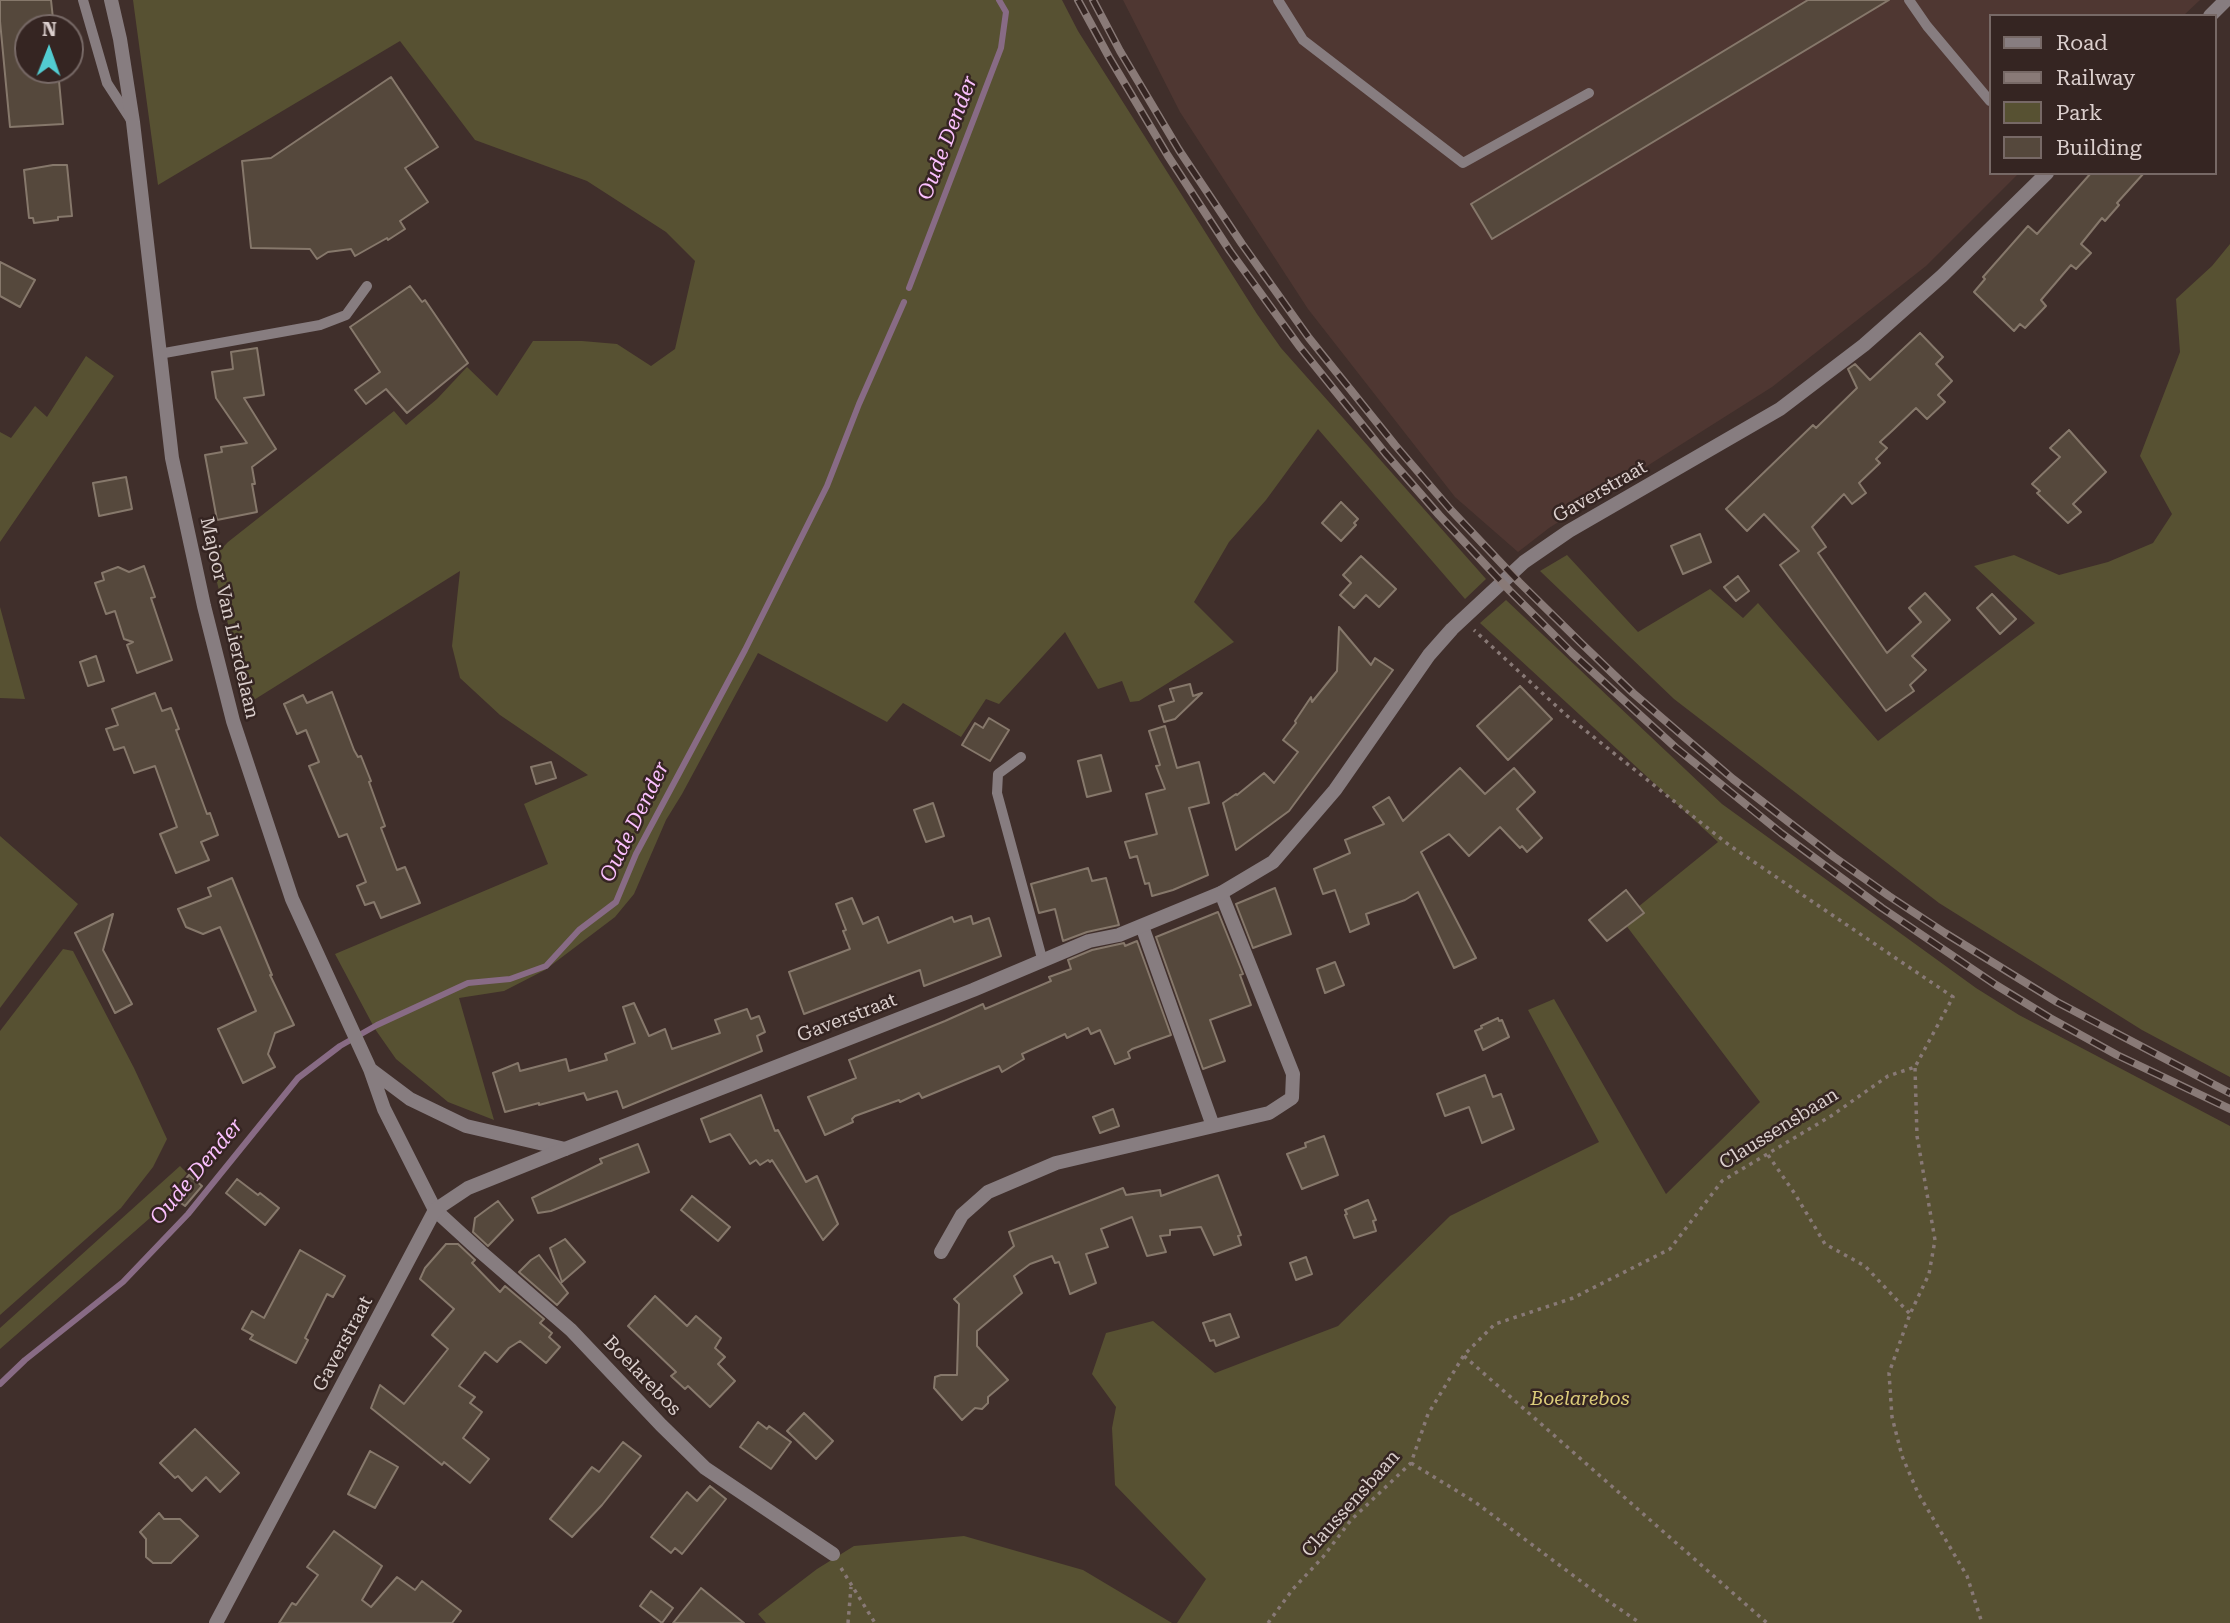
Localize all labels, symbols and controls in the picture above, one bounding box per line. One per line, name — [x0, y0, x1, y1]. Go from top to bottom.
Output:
north arrow — [14, 14, 84, 84]
legend — [1988, 14, 2216, 175]
text: N — [42, 18, 57, 41]
text: Road — [2056, 31, 2108, 55]
text: Railway — [2056, 66, 2135, 90]
water label: Oude Dender — [913, 72, 983, 204]
text: Park — [2056, 101, 2102, 125]
text: Building — [2056, 136, 2142, 160]
street label: Gaverstraat — [1549, 456, 1651, 528]
street label: Majoor Van Lierdelaan — [195, 515, 263, 721]
water label: Oude Dender — [595, 758, 675, 886]
street label: Gaverstraat — [794, 989, 900, 1047]
street label: Claussensbaan — [1715, 1083, 1843, 1175]
water label: Oude Dender — [145, 1114, 249, 1230]
street label: Gaverstraat — [308, 1292, 378, 1396]
street label: Boelarebos — [598, 1332, 686, 1420]
park label: Boelarebos — [1531, 1388, 1629, 1410]
street label: Claussensbaan — [1297, 1446, 1405, 1562]

